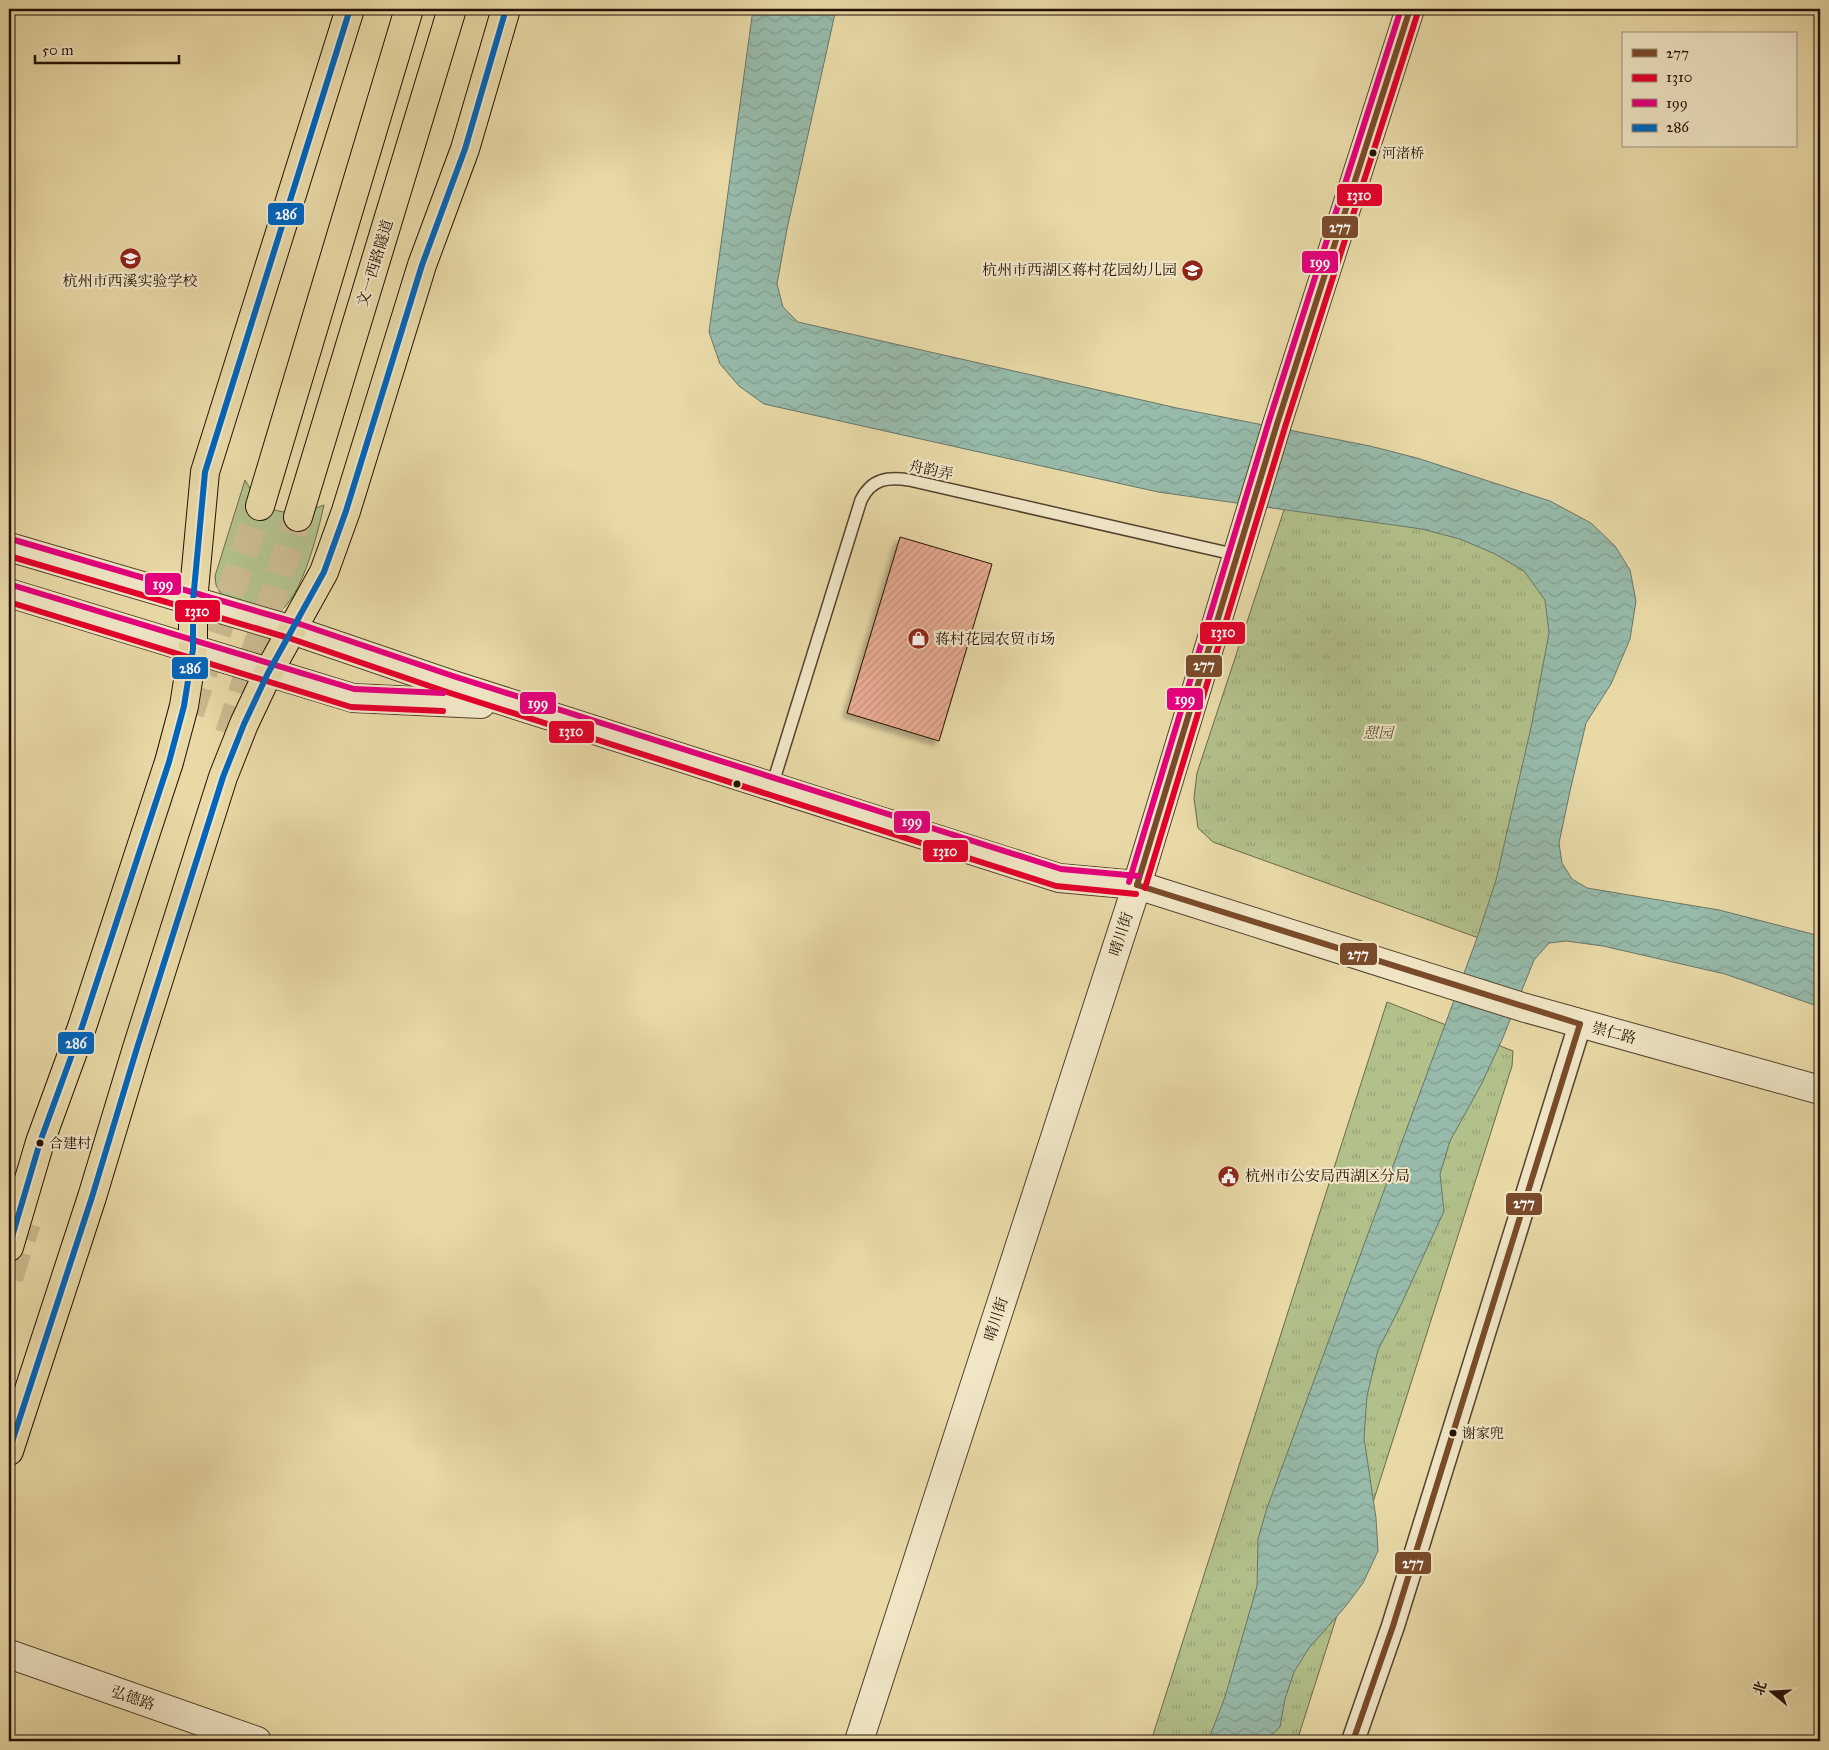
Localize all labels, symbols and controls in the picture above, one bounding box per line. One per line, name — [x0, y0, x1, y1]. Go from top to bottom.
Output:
scale bar — [35, 32, 179, 64]
legend — [1622, 32, 1796, 148]
text: 50 m — [42, 41, 74, 59]
text: 277 — [1666, 44, 1689, 62]
text: 1310 — [1666, 68, 1693, 86]
text: 199 — [1666, 94, 1688, 112]
text: 286 — [1666, 118, 1690, 136]
place label: 河渚桥 — [1382, 145, 1424, 162]
marker: 河渚桥 — [1368, 148, 1378, 158]
line badge: 1310 — [1336, 183, 1383, 207]
text: 1310 — [1347, 187, 1371, 205]
line badge: 286 — [267, 202, 305, 226]
text: 286 — [275, 206, 298, 223]
line badge: 277 — [1321, 215, 1359, 239]
street label: 文一西路隧道 — [353, 217, 397, 309]
text: 277 — [1329, 219, 1351, 236]
school or university icon: 杭州市西溪实验学校 — [118, 246, 142, 270]
line badge: 199 — [1301, 250, 1339, 274]
text: 199 — [1310, 254, 1330, 272]
school or university icon: 杭州市西湖区蒋村花园幼儿园 — [1181, 258, 1205, 282]
place label: 杭州市西湖区蒋村花园幼儿园 — [982, 261, 1177, 279]
place label: 杭州市西溪实验学校 — [62, 272, 198, 290]
street label: 舟韵弄 — [907, 457, 955, 483]
line badge: 199 — [144, 572, 182, 596]
text: 199 — [153, 576, 173, 594]
line badge: 1310 — [174, 599, 221, 623]
text: 1310 — [185, 603, 209, 621]
line badge: 1310 — [1199, 621, 1246, 645]
text: 1310 — [1211, 624, 1235, 642]
shop icon: 蒋村花园农贸市场 — [907, 627, 931, 651]
place label: 蒋村花园农贸市场 — [935, 630, 1055, 648]
line badge: 277 — [1185, 654, 1223, 678]
line badge: 286 — [171, 656, 209, 680]
text: 277 — [1193, 657, 1215, 674]
text: 286 — [179, 660, 202, 677]
line badge: 199 — [1166, 687, 1204, 711]
line badge: 199 — [519, 691, 557, 715]
text: 199 — [1175, 691, 1195, 709]
text: 199 — [528, 695, 548, 713]
line badge: 1310 — [548, 720, 595, 744]
text: 1310 — [559, 723, 583, 741]
park label: 憇园 — [1363, 724, 1395, 742]
unlabelled marker — [732, 779, 742, 789]
line badge: 199 — [893, 810, 931, 834]
text: 199 — [902, 813, 922, 831]
line badge: 1310 — [922, 839, 969, 863]
text: 1310 — [933, 843, 957, 861]
street label: 晴川街 — [1105, 910, 1137, 958]
line badge: 277 — [1339, 942, 1378, 966]
text: 277 — [1347, 946, 1369, 963]
street label: 崇仁路 — [1590, 1018, 1638, 1048]
line badge: 286 — [57, 1031, 95, 1055]
text: 286 — [65, 1035, 88, 1052]
place label: 合建村 — [49, 1135, 91, 1152]
marker: 合建村 — [35, 1138, 45, 1148]
public building icon: 杭州市公安局西湖区分局 — [1217, 1164, 1241, 1188]
place label: 杭州市公安局西湖区分局 — [1245, 1167, 1410, 1185]
line badge: 277 — [1505, 1192, 1543, 1216]
text: 277 — [1513, 1195, 1535, 1212]
street label: 晴川街 — [980, 1295, 1012, 1343]
place label: 谢家兜 — [1462, 1425, 1504, 1442]
marker: 谢家兜 — [1448, 1428, 1458, 1438]
line badge: 277 — [1394, 1551, 1432, 1575]
text: 277 — [1402, 1555, 1424, 1572]
north arrow — [1746, 1668, 1796, 1718]
text: 北 — [1750, 1679, 1770, 1697]
street label: 弘德路 — [109, 1682, 157, 1714]

